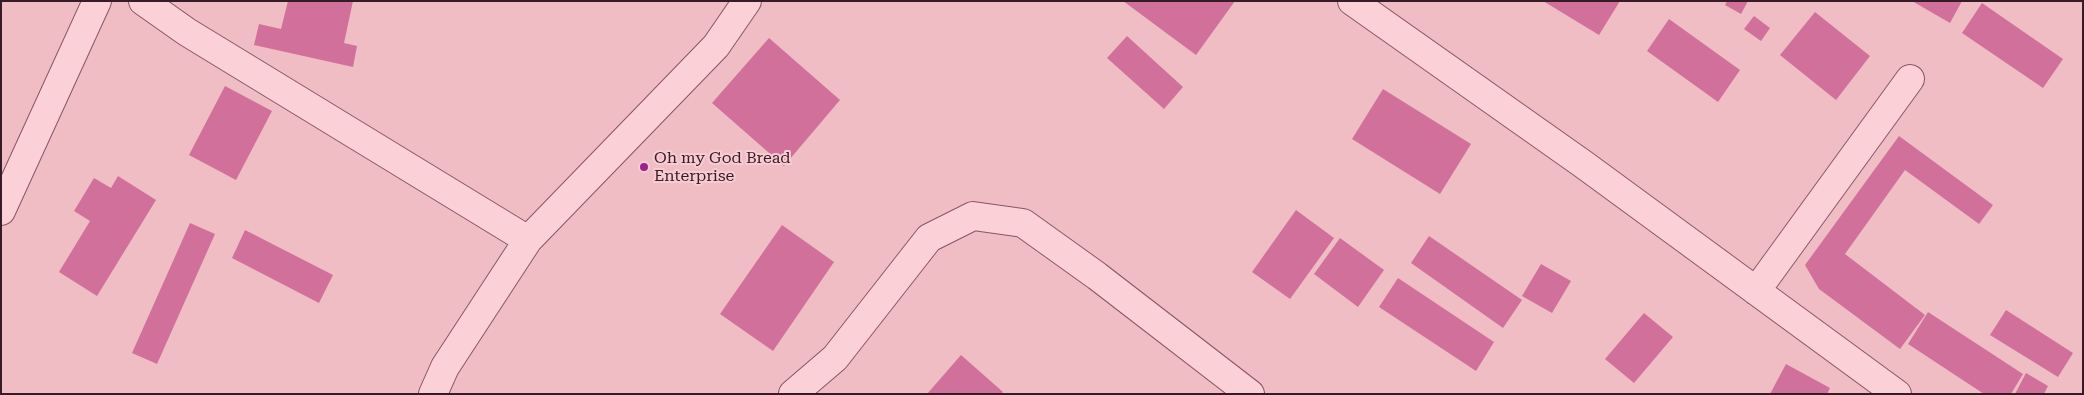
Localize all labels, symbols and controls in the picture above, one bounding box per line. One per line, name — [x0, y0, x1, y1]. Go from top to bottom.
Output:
place label: Oh my God Bread Enterprise — [654, 148, 791, 186]
marker: Oh my God Bread Enterprise — [638, 161, 650, 173]

